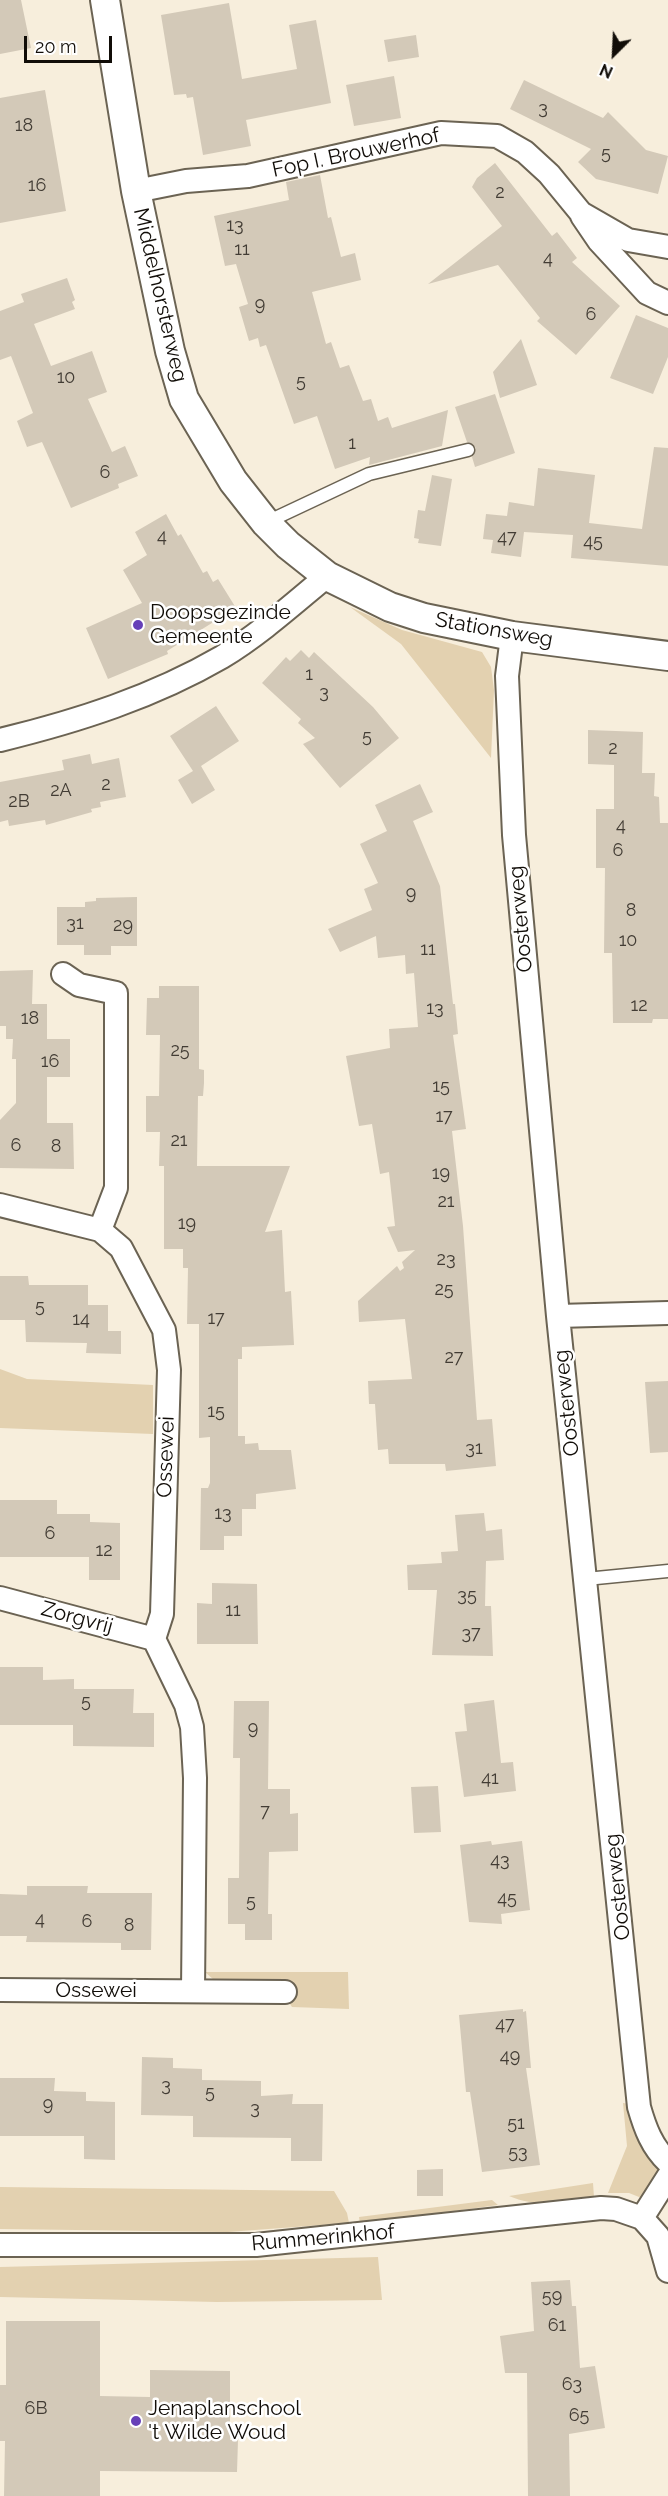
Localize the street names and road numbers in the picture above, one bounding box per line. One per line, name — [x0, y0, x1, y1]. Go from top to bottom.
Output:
street label: Fop I. Brouwerhof — [270, 123, 442, 183]
street label: Middelhorsterweg — [128, 205, 192, 385]
street label: Stationsweg — [433, 607, 555, 653]
street label: Oosterweg — [504, 865, 538, 973]
street label: Oosterweg — [549, 1349, 585, 1457]
street label: Ossewei — [152, 1416, 180, 1498]
street label: Zorgvrij — [38, 1596, 116, 1640]
street label: Oosterweg — [600, 1833, 636, 1941]
street label: Ossewei — [55, 1978, 137, 2004]
street label: Rummerinkhof — [250, 2219, 396, 2257]

